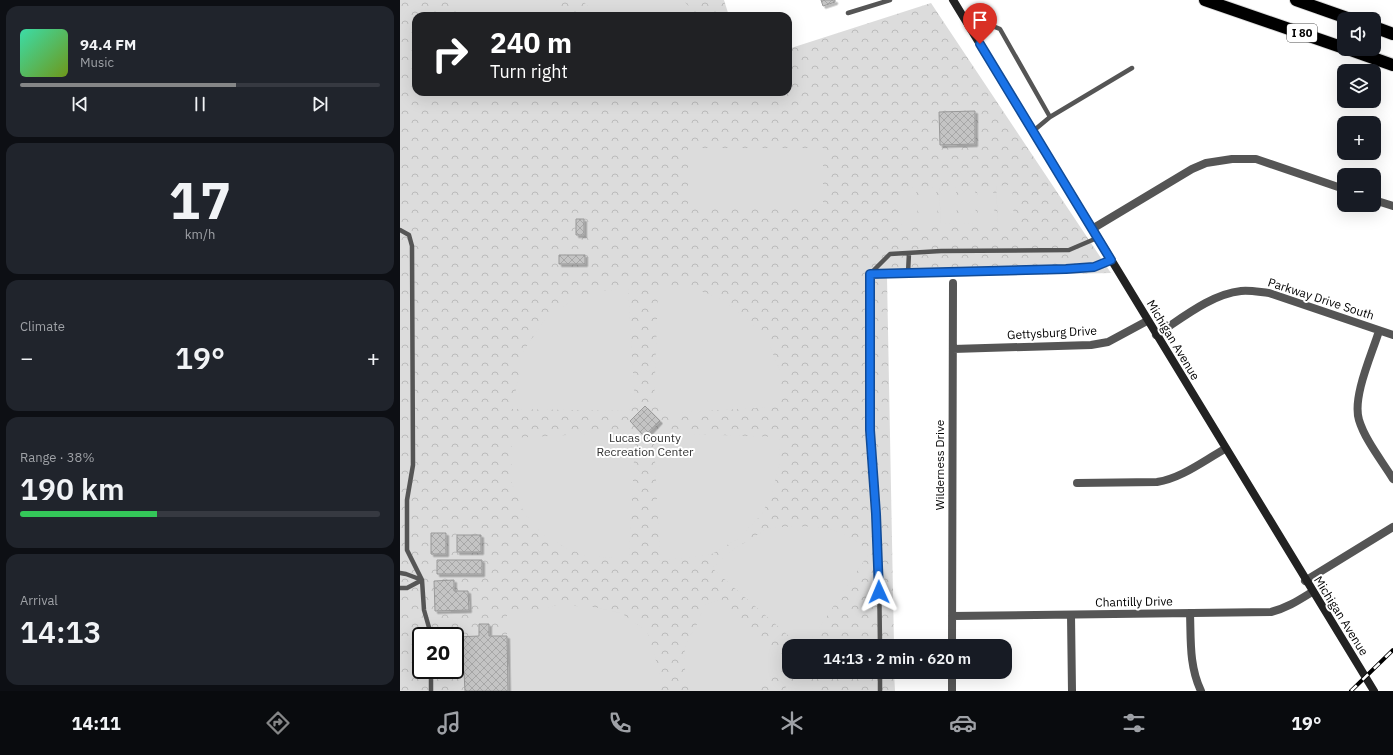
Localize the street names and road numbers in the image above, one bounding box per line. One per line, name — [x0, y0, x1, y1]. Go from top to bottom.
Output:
road number: I 80 — [1287, 24, 1317, 42]
street label: Parkway Drive South — [1266, 274, 1376, 323]
street label: Michigan Avenue — [1144, 297, 1204, 383]
street label: Gettysburg Drive — [1007, 323, 1098, 342]
street label: Wilderness Drive — [932, 419, 947, 510]
street label: Michigan Avenue — [1311, 573, 1372, 659]
street label: Chantilly Drive — [1095, 593, 1173, 610]

